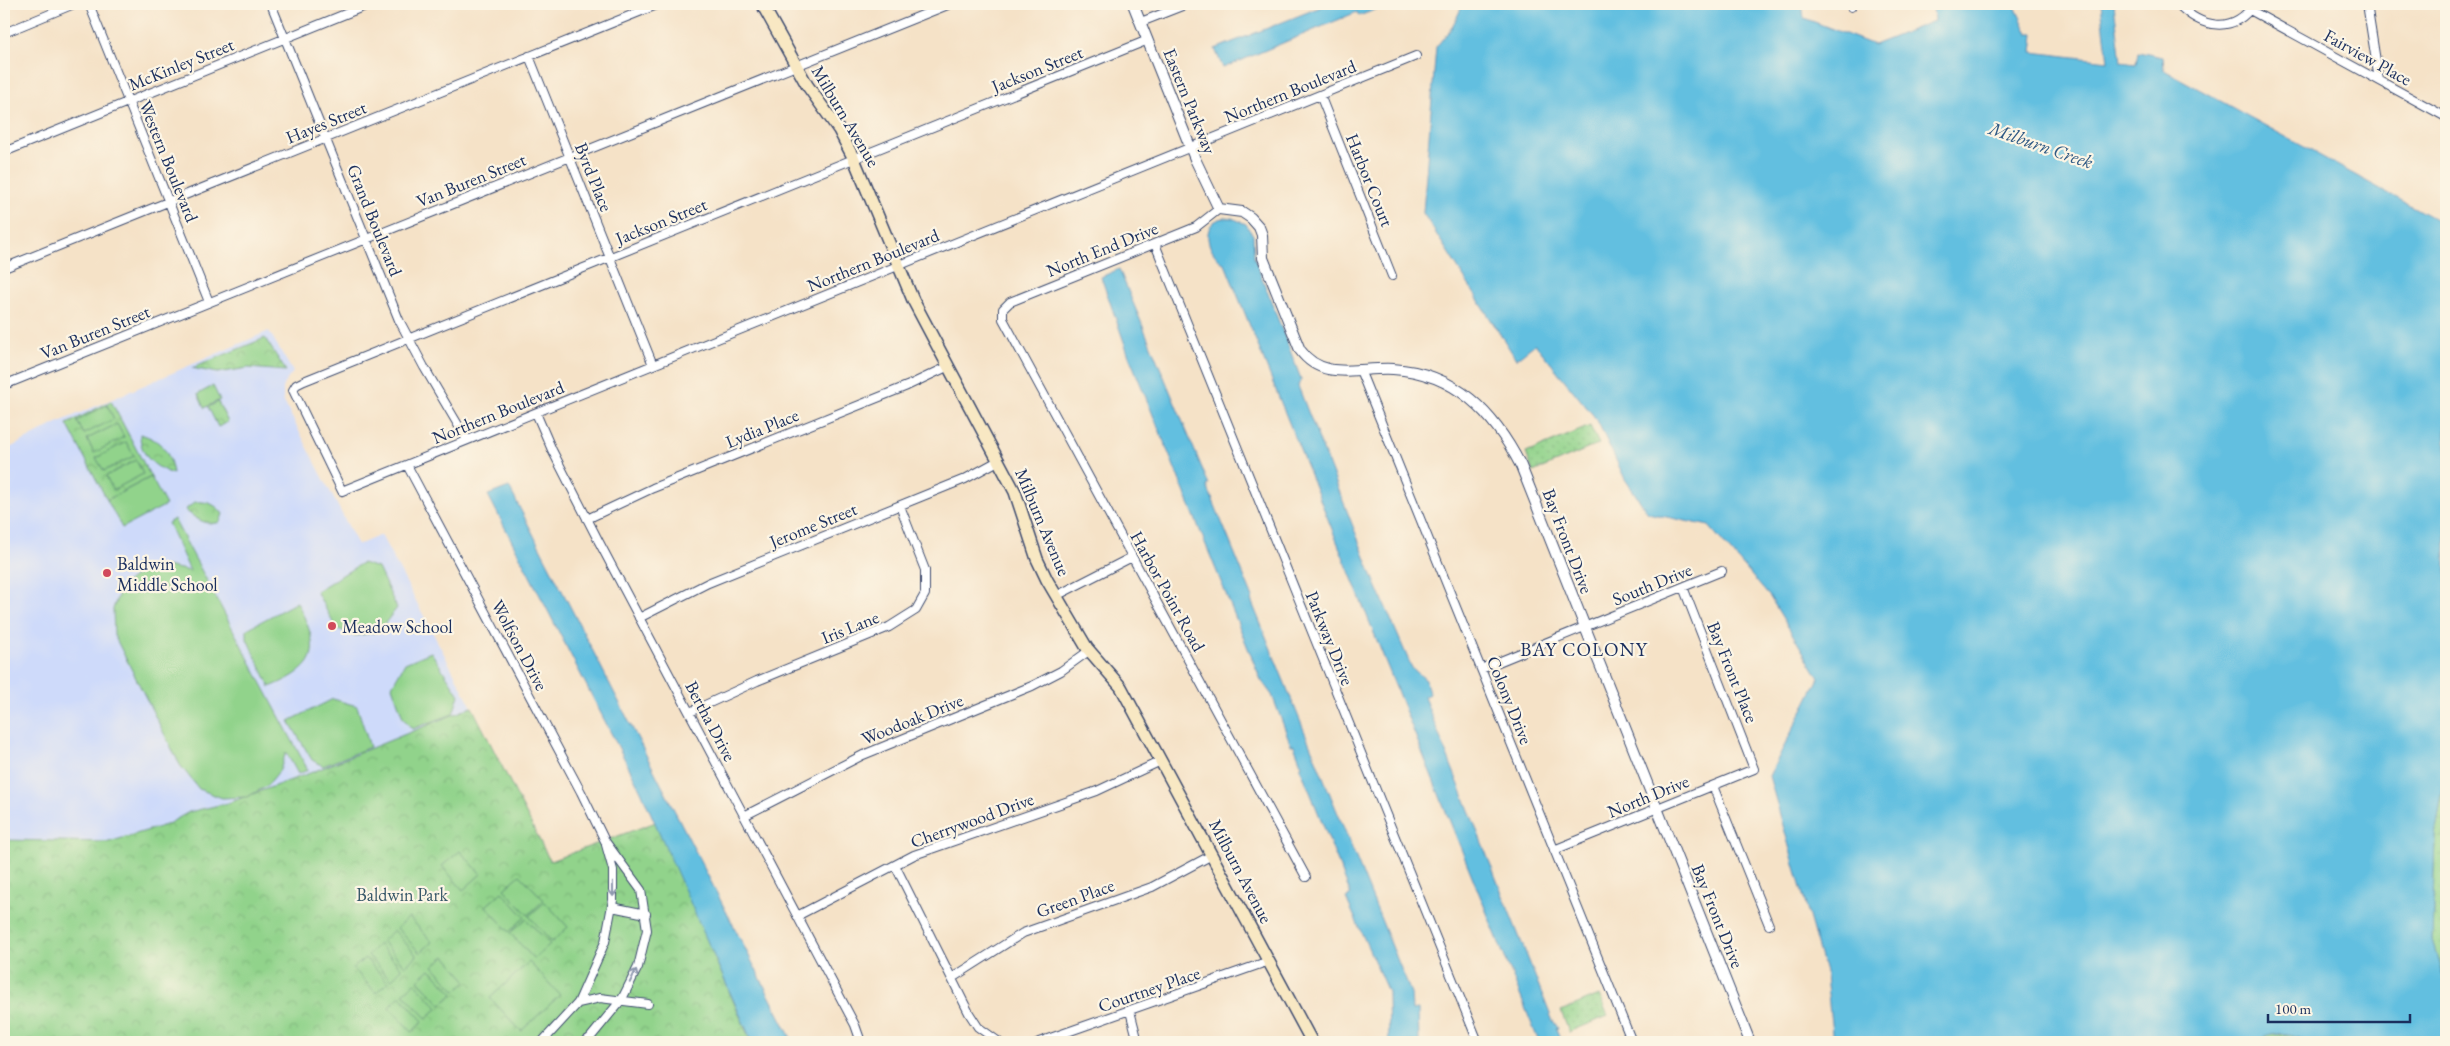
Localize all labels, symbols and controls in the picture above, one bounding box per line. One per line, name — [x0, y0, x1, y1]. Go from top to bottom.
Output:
street label: Fairview Place — [2320, 23, 2416, 91]
street label: McKinley Street — [125, 32, 237, 96]
street label: Jackson Street — [986, 40, 1086, 98]
street label: Eastern Parkway — [1158, 45, 1222, 157]
street label: Northern Boulevard — [1221, 54, 1360, 128]
street label: Milburn Avenue — [807, 61, 885, 171]
street label: Hayes Street — [282, 95, 370, 149]
street label: Western Boulevard — [134, 97, 204, 226]
water label: Milburn Creek — [1985, 115, 2097, 175]
street label: Harbor Court — [1341, 130, 1399, 230]
street label: Byrd Place — [570, 139, 618, 215]
street label: Van Buren Street — [413, 147, 530, 212]
street label: Grand Boulevard — [342, 161, 408, 280]
street label: Jackson Street — [610, 192, 710, 250]
street label: North End Drive — [1043, 216, 1161, 282]
street label: Northern Boulevard — [804, 223, 943, 297]
street label: Van Buren Street — [37, 299, 154, 364]
street label: Northern Boulevard — [429, 375, 568, 449]
street label: Lydia Place — [722, 403, 802, 453]
street label: Milburn Avenue — [1010, 465, 1076, 579]
street label: Bay Front Drive — [1537, 485, 1599, 597]
street label: Jerome Street — [764, 497, 860, 554]
street label: Harbor Point Road — [1125, 527, 1211, 656]
place label: Baldwin Middle School — [117, 552, 218, 596]
street label: South Drive — [1609, 558, 1695, 610]
marker: Baldwin Middle School — [101, 567, 113, 579]
street label: Parkway Drive — [1301, 587, 1359, 689]
street label: Wolfson Drive — [486, 596, 554, 694]
street label: Iris Lane — [818, 605, 882, 649]
place label: Meadow School — [342, 615, 453, 638]
street label: Bay Front Place — [1702, 618, 1764, 726]
marker: Meadow School — [326, 620, 338, 632]
district label: BAY COLONY — [1520, 637, 1648, 662]
street label: Colony Drive — [1482, 652, 1538, 748]
street label: Bertha Drive — [680, 677, 742, 765]
street label: Woodoak Drive — [858, 688, 966, 750]
street label: North Drive — [1604, 769, 1692, 823]
street label: Cherrywood Drive — [907, 787, 1037, 853]
street label: Milburn Avenue — [1204, 815, 1278, 927]
street label: Bay Front Drive — [1687, 861, 1749, 971]
street label: Green Place — [1033, 873, 1117, 923]
one-way arrow — [608, 880, 618, 896]
park label: Baldwin Park — [356, 883, 448, 906]
street label: Courtney Place — [1095, 961, 1203, 1017]
one-way arrow — [629, 969, 638, 984]
scale bar — [2268, 991, 2410, 1023]
text: 100 m — [2275, 999, 2312, 1018]

